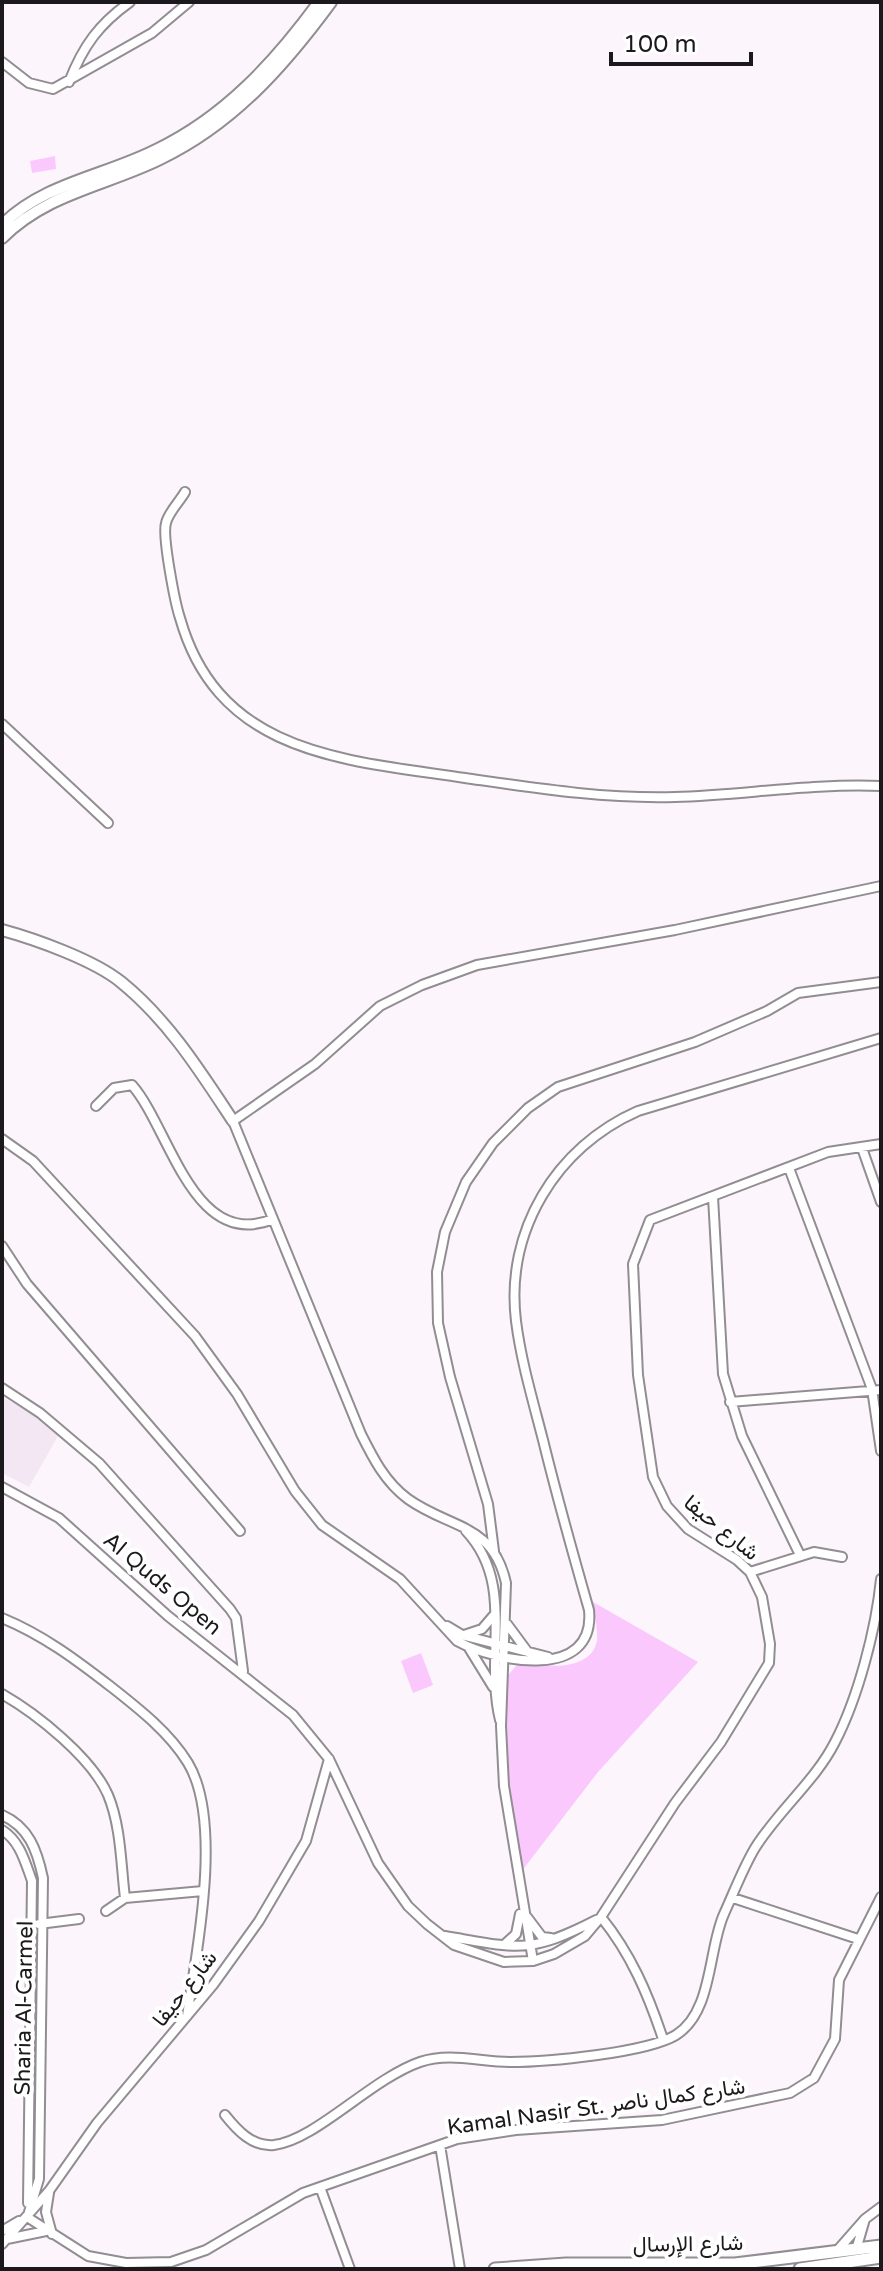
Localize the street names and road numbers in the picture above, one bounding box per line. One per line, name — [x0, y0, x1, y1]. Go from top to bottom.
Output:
street label: شارع حيفا — [678, 1490, 764, 1567]
street label: Al Quds Open — [98, 1527, 227, 1641]
street label: Sharia Al-Carmel — [9, 1920, 39, 2096]
street label: شارع حيفا — [147, 1945, 223, 2032]
street label: Kamal Nasir St. شارع كمال ناصر — [445, 2073, 747, 2142]
street label: شارع الإرسال — [633, 2230, 744, 2259]

